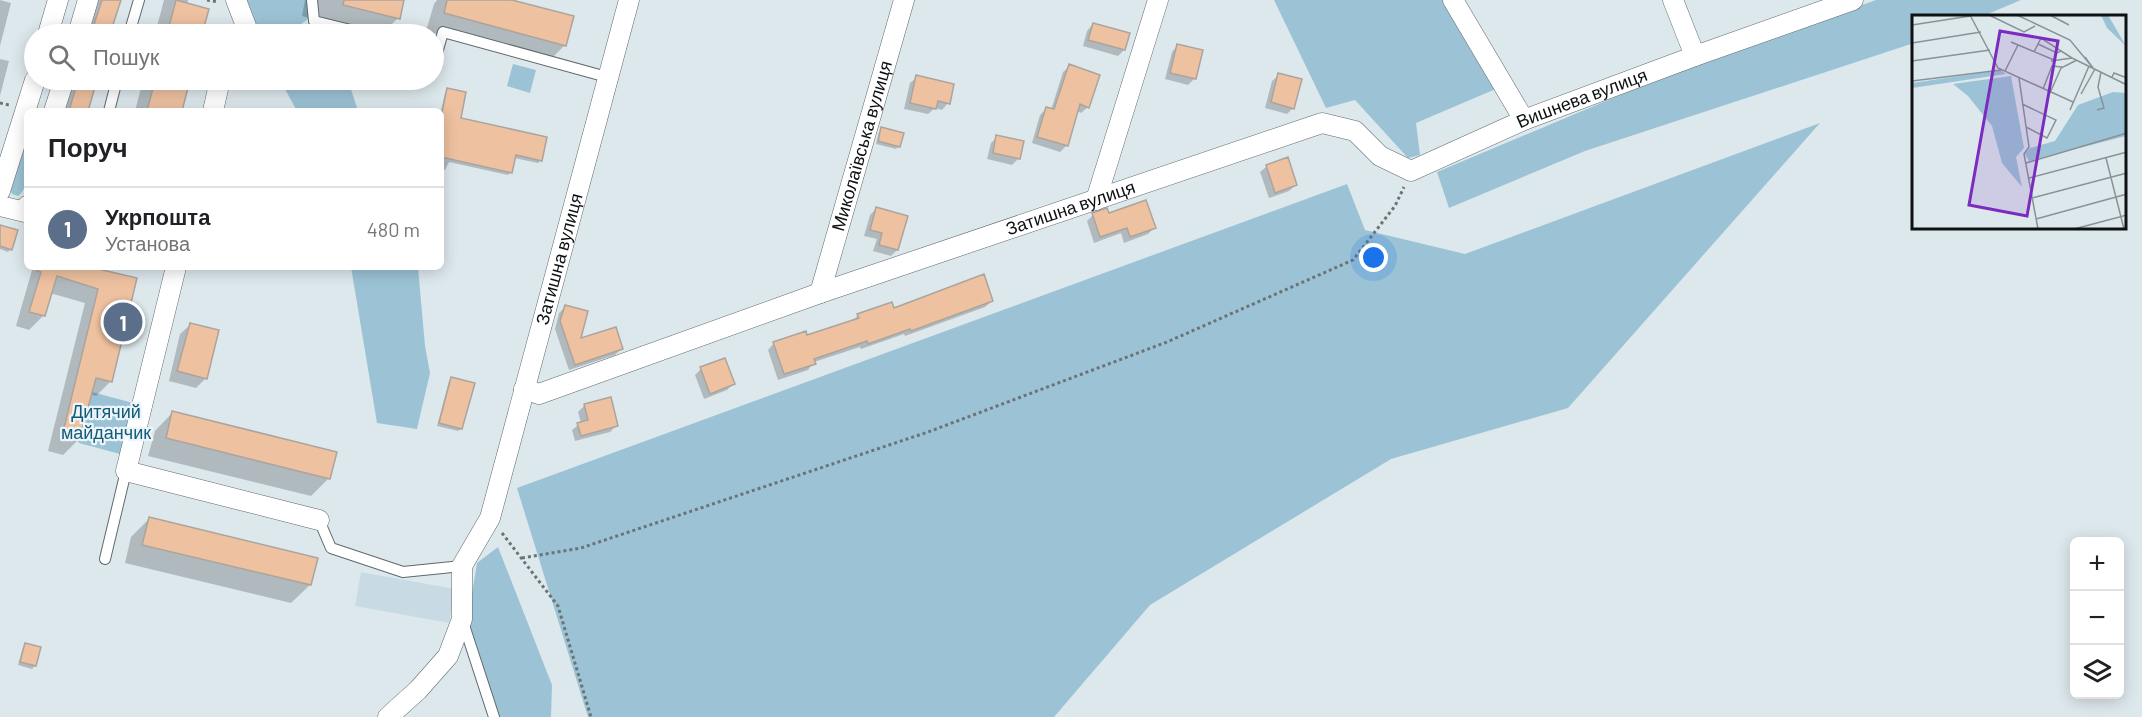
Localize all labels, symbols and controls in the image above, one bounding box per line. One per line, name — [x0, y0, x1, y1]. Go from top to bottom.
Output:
inset map — [1912, 15, 2127, 230]
search box — [24, 24, 444, 90]
icon: search — [45, 41, 78, 74]
text: Пошук — [93, 43, 159, 69]
street label: Миколаївська вулиця — [826, 58, 896, 233]
street label: Вишнева вулиця — [1513, 63, 1650, 132]
text: Поруч — [48, 131, 128, 162]
street label: Затишна вулиця — [1003, 175, 1138, 239]
street label: Затишна вулиця — [530, 191, 587, 327]
text: Укрпошта — [105, 203, 210, 229]
text: 1 — [64, 217, 71, 241]
text: 480 m — [367, 217, 420, 241]
text: Установа — [105, 231, 190, 255]
your location — [1359, 243, 1388, 272]
pin: 1 — [104, 300, 142, 344]
park label: Дитячий майданчик — [61, 400, 151, 443]
map controls — [2070, 537, 2124, 699]
button: + — [2070, 537, 2124, 591]
button: − — [2070, 591, 2124, 645]
button: layers — [2070, 645, 2124, 699]

